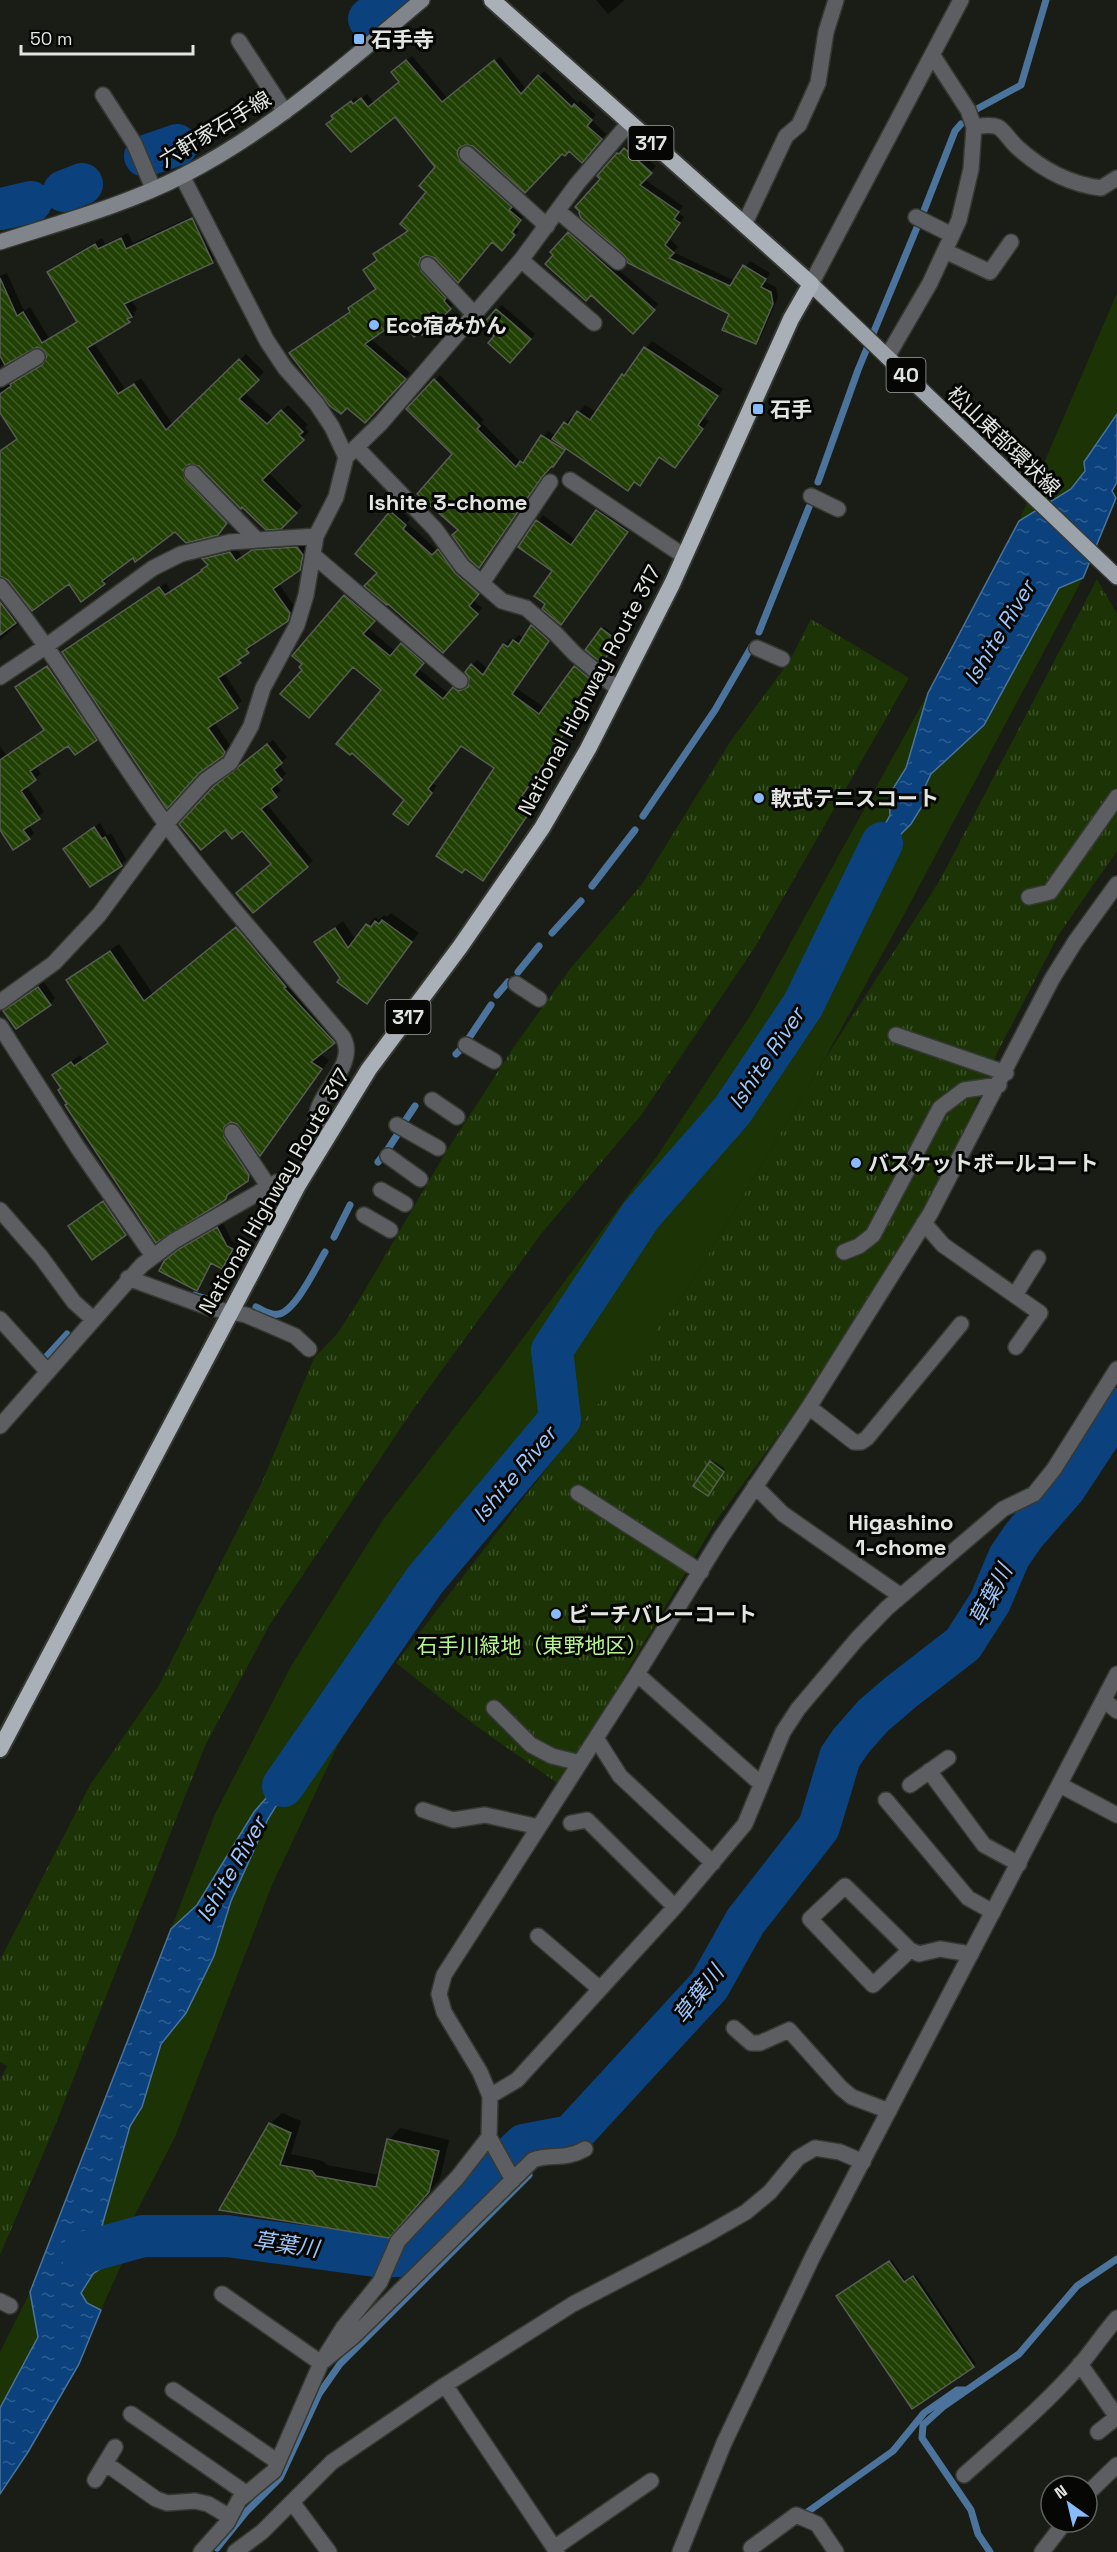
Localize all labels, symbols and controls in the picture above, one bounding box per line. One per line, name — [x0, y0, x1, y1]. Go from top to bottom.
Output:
scale bar — [21, 18, 194, 56]
place label: 石手寺 — [371, 26, 434, 53]
text: 50 m — [30, 27, 72, 50]
marker: 石手寺 — [352, 32, 366, 46]
street label: 六軒家石手線 — [154, 85, 276, 173]
road number: 317 — [628, 126, 674, 160]
place label: Eco宿みかん — [386, 312, 507, 339]
marker: Eco宿みかん — [367, 318, 381, 332]
road number: 40 — [886, 358, 926, 392]
street label: 松山東部環状線 — [942, 380, 1066, 502]
place label: 石手 — [770, 396, 812, 423]
marker: 石手 — [751, 402, 765, 416]
district label: Ishite 3-chome — [369, 488, 527, 516]
street label: National Highway Route 317 — [511, 560, 667, 820]
water label: Ishite River — [957, 573, 1042, 689]
place label: 軟式テニスコート — [771, 785, 939, 812]
marker: 軟式テニスコート — [752, 791, 766, 805]
road number: 317 — [386, 1000, 430, 1034]
water label: Ishite River — [722, 1000, 812, 1114]
street label: National Highway Route 317 — [192, 1063, 356, 1319]
place label: バスケットボールコート — [868, 1150, 1099, 1177]
marker: バスケットボールコート — [849, 1156, 863, 1170]
water label: Ishite River — [466, 1418, 564, 1528]
district label: Higashino 1-chome — [849, 1508, 953, 1561]
water label: 草葉川 — [962, 1558, 1019, 1631]
place label: ビーチバレーコート — [568, 1601, 757, 1628]
marker: ビーチバレーコート — [549, 1607, 563, 1621]
park label: 石手川緑地（東野地区） — [417, 1632, 648, 1659]
water label: Ishite River — [190, 1809, 274, 1926]
water label: 草葉川 — [667, 1958, 731, 2029]
water label: 草葉川 — [251, 2226, 323, 2263]
north arrow — [1039, 2474, 1099, 2534]
text: N — [1051, 2480, 1071, 2504]

